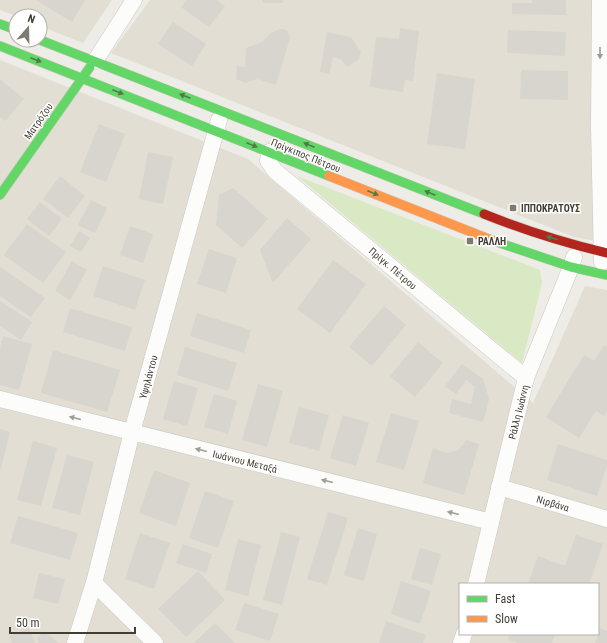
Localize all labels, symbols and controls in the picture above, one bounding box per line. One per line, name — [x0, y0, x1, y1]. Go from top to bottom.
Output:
north arrow — [8, 8, 48, 48]
text: N — [26, 12, 37, 26]
one-way arrow — [597, 47, 603, 60]
one-way arrow — [31, 58, 43, 64]
one-way arrow — [113, 90, 125, 96]
one-way arrow — [178, 93, 190, 99]
street label: Ματρόζου — [22, 101, 56, 142]
street label: Πρίγκιπος Πέτρου — [269, 136, 342, 175]
one-way arrow — [304, 142, 315, 148]
one-way arrow — [246, 143, 258, 149]
one-way arrow — [423, 189, 435, 195]
one-way arrow — [367, 191, 379, 197]
marker: ΙΠΠΟΚΡΑΤΟΥΣ — [508, 203, 518, 213]
place label: ΙΠΠΟΚΡΑΤΟΥΣ — [521, 203, 580, 214]
one-way arrow — [545, 235, 557, 241]
marker: ΡΑΛΛΗ — [465, 236, 475, 246]
place label: ΡΑΛΛΗ — [478, 236, 506, 247]
street label: Πρίγκ. Πέτρου — [367, 245, 419, 292]
street label: Υψηλάντου — [137, 354, 161, 400]
street label: Ράλλη Ιωάννη — [506, 384, 531, 440]
one-way arrow — [69, 415, 81, 421]
one-way arrow — [195, 446, 207, 452]
street label: Ιωάννου Μεταξά — [211, 448, 278, 476]
one-way arrow — [321, 478, 333, 484]
street label: Νιρβάνα — [535, 493, 571, 514]
one-way arrow — [447, 510, 459, 516]
legend — [459, 583, 599, 635]
text: Fast — [495, 592, 516, 606]
scale bar — [10, 609, 135, 635]
text: Slow — [495, 612, 518, 626]
text: 50 m — [16, 616, 40, 630]

